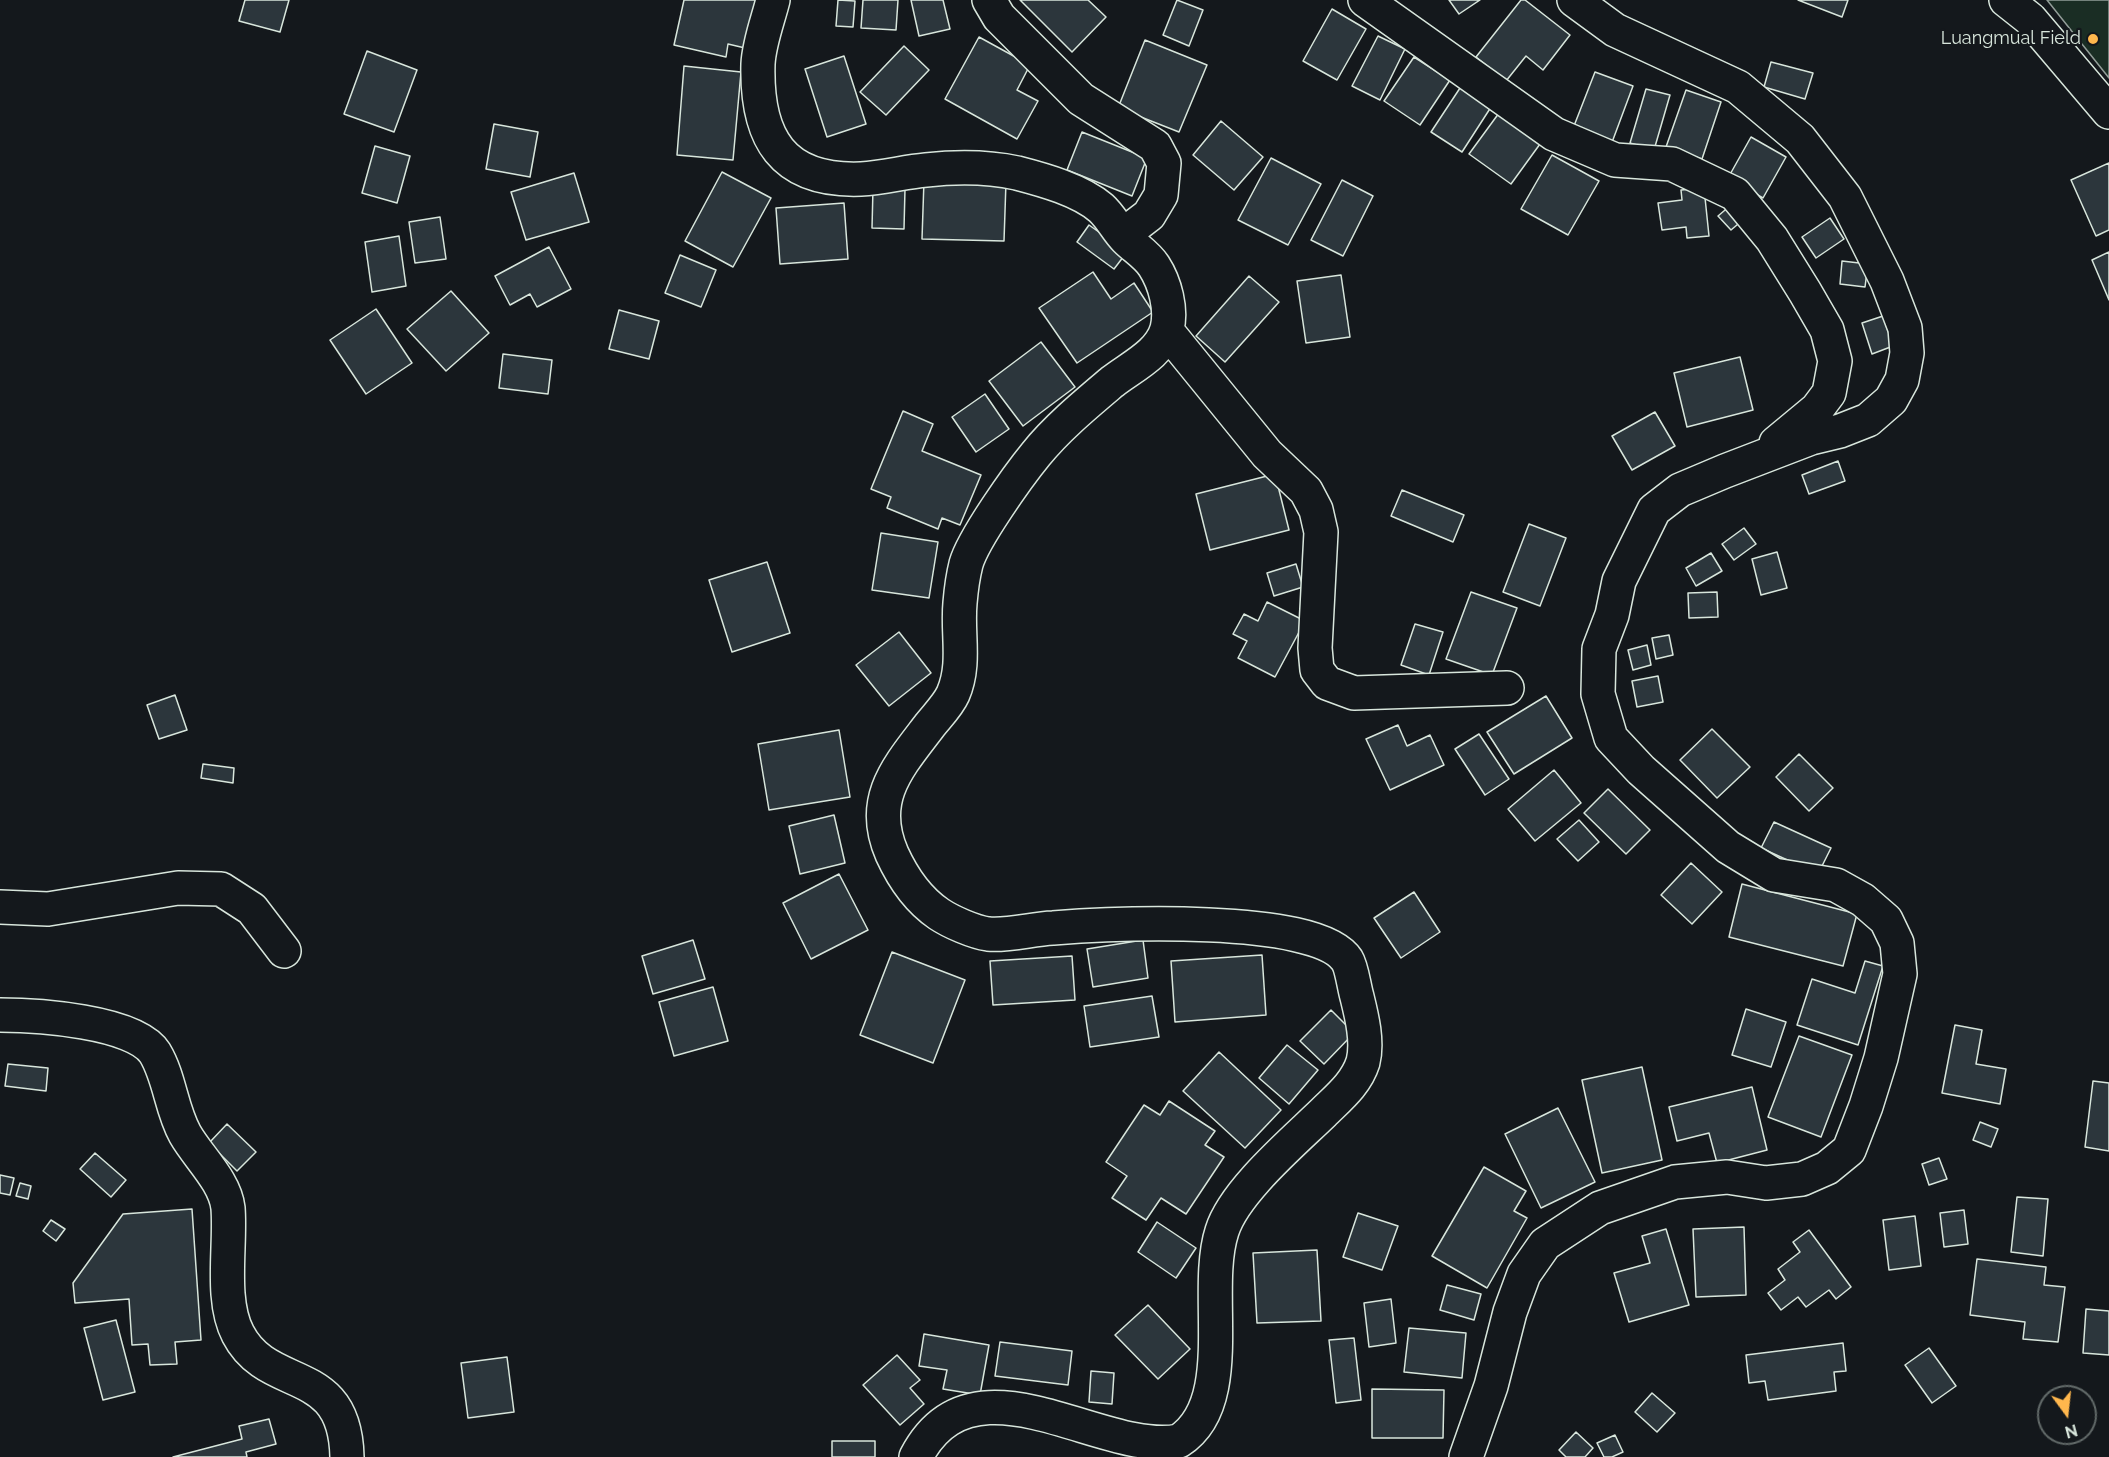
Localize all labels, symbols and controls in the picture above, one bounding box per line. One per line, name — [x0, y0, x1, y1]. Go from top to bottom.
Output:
place label: Luangmual Field — [1941, 28, 2081, 50]
marker: Luangmual Field — [2086, 32, 2100, 46]
north arrow — [2037, 1385, 2097, 1445]
text: N — [2063, 1420, 2080, 1442]

